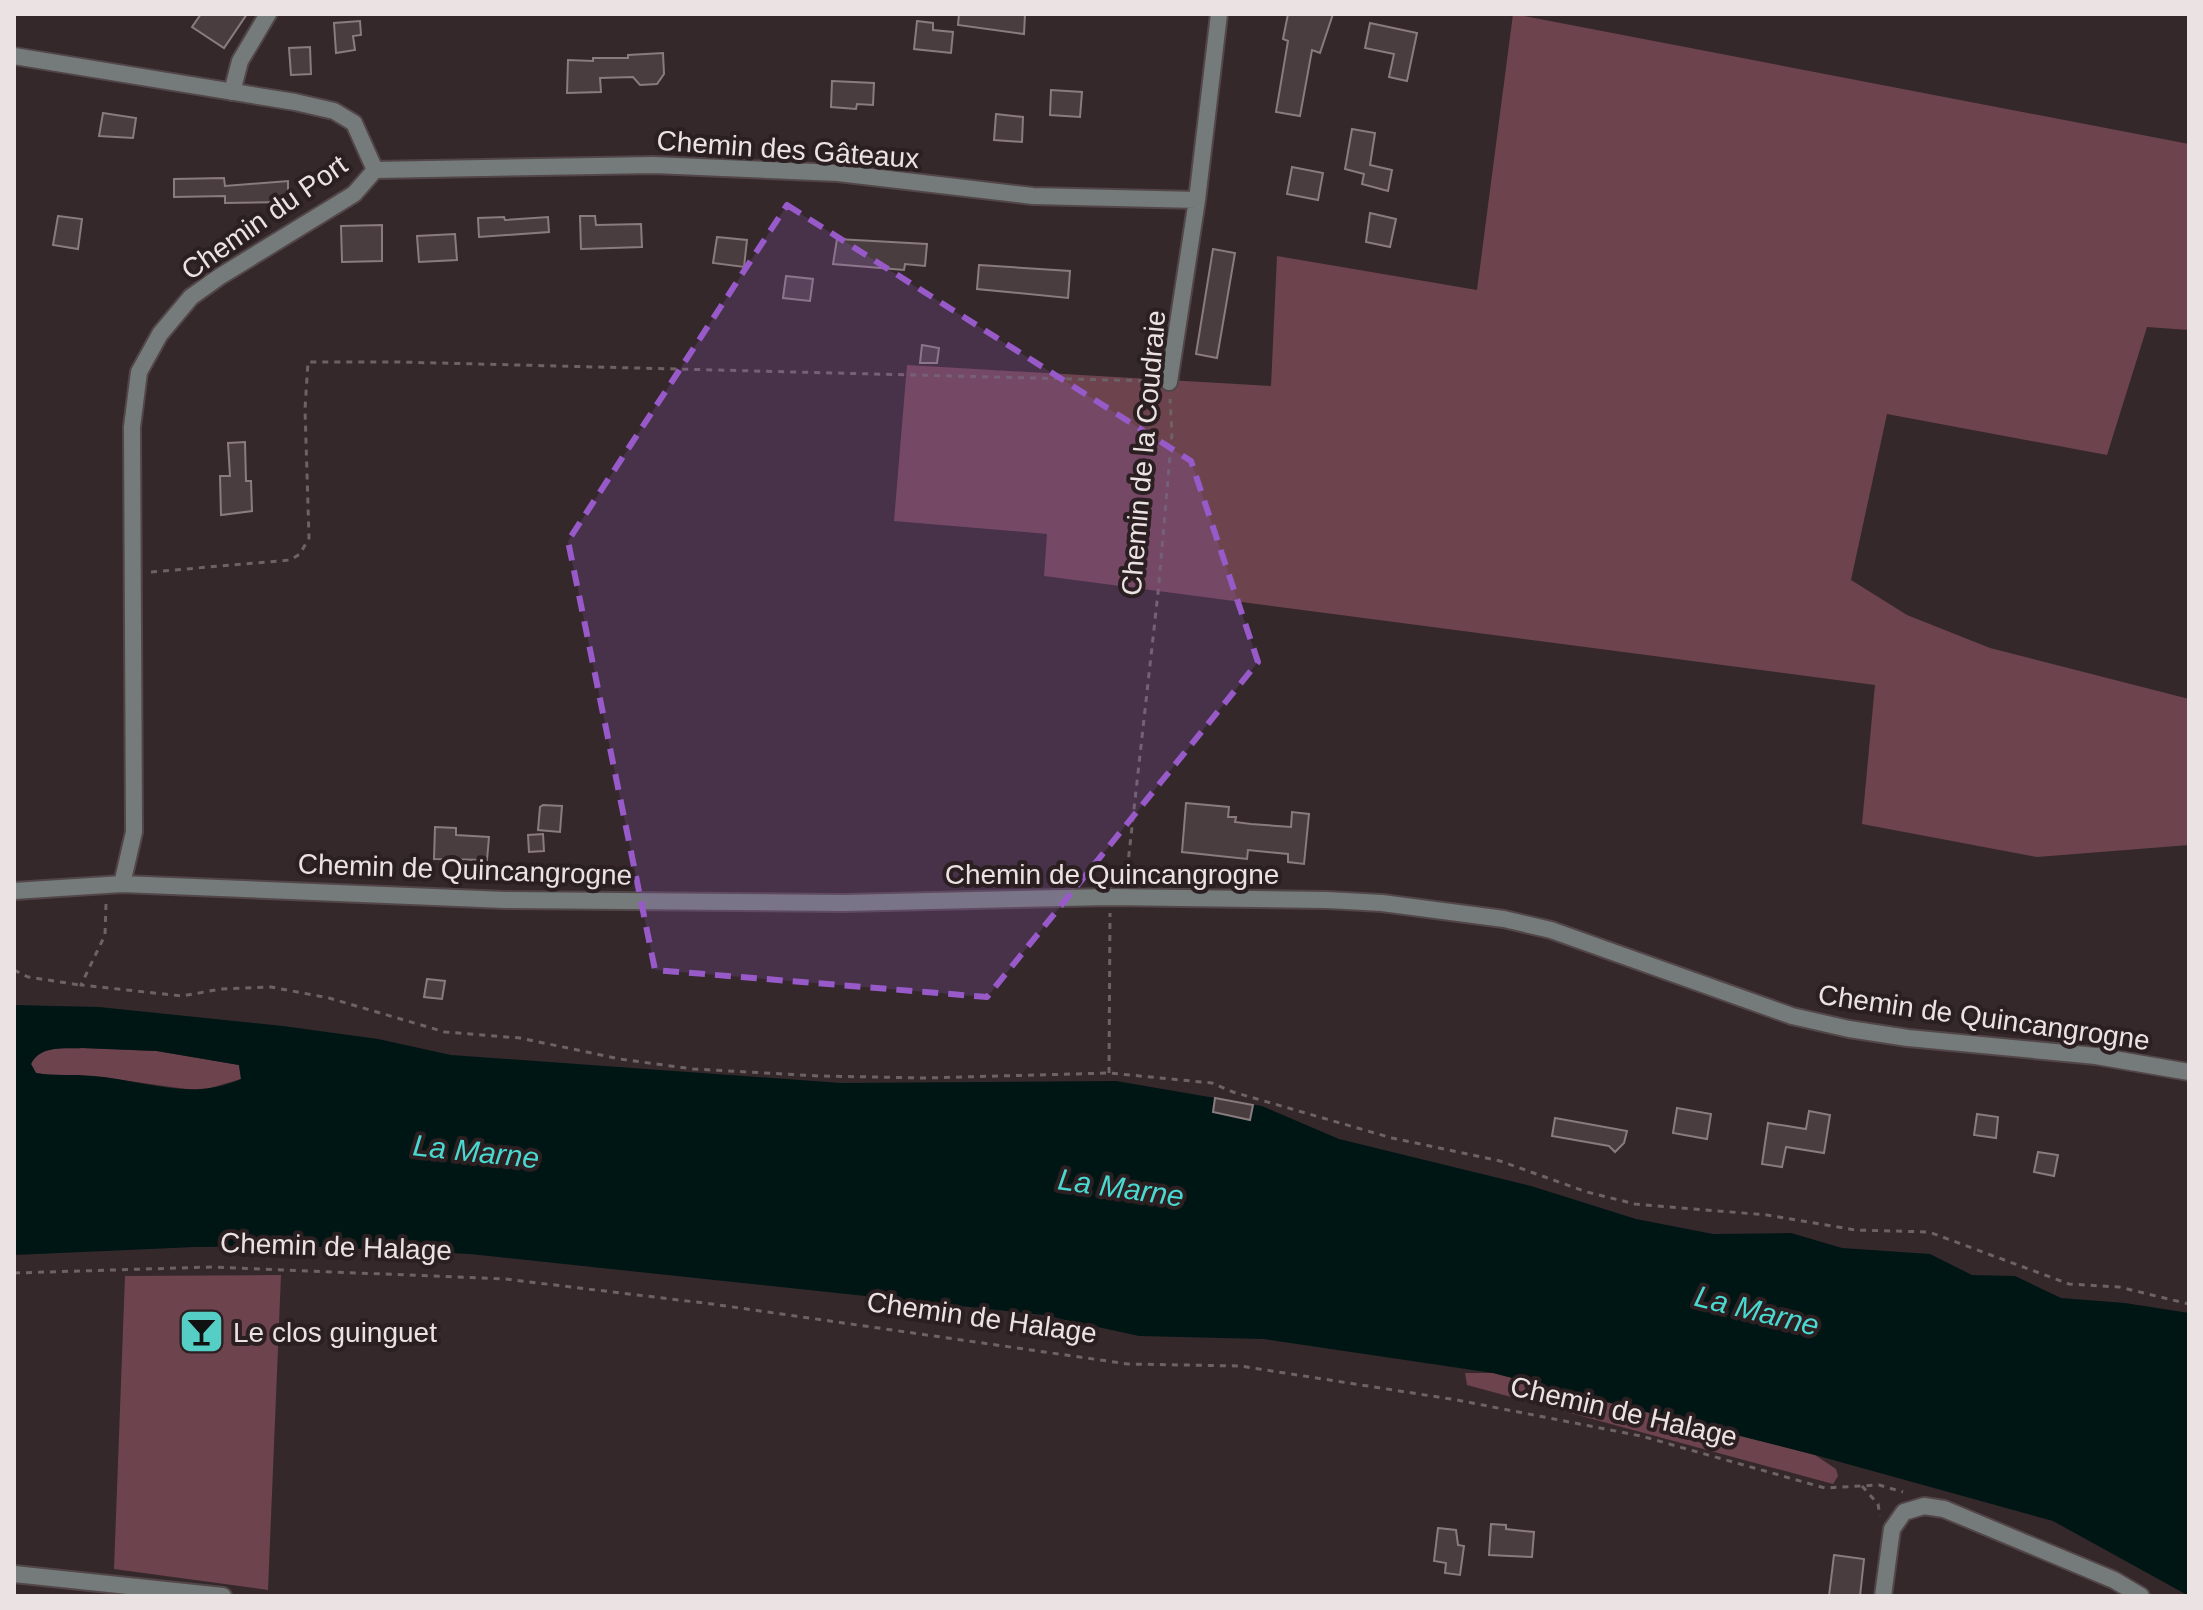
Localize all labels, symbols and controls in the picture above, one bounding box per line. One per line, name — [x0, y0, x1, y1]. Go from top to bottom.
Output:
street label: Chemin des Gâteaux — [656, 125, 920, 174]
street label: Chemin du Port — [176, 149, 353, 286]
street label: Chemin de la Coudraie — [1116, 309, 1171, 597]
street label: Chemin de Quincangrogne — [297, 848, 633, 891]
street label: Chemin de Quincangrogne — [945, 859, 1279, 890]
street label: Chemin de Quincangrogne — [1816, 979, 2152, 1056]
water label: La Marne — [411, 1128, 541, 1175]
water label: La Marne — [1056, 1162, 1186, 1213]
street label: Chemin de Halage — [220, 1227, 452, 1266]
water label: La Marne — [1692, 1279, 1823, 1342]
street label: Chemin de Halage — [865, 1286, 1099, 1349]
bar icon: Le clos guinguet — [178, 1308, 226, 1356]
place label: Le clos guinguet — [233, 1317, 437, 1348]
street label: Chemin de Halage — [1507, 1370, 1740, 1453]

